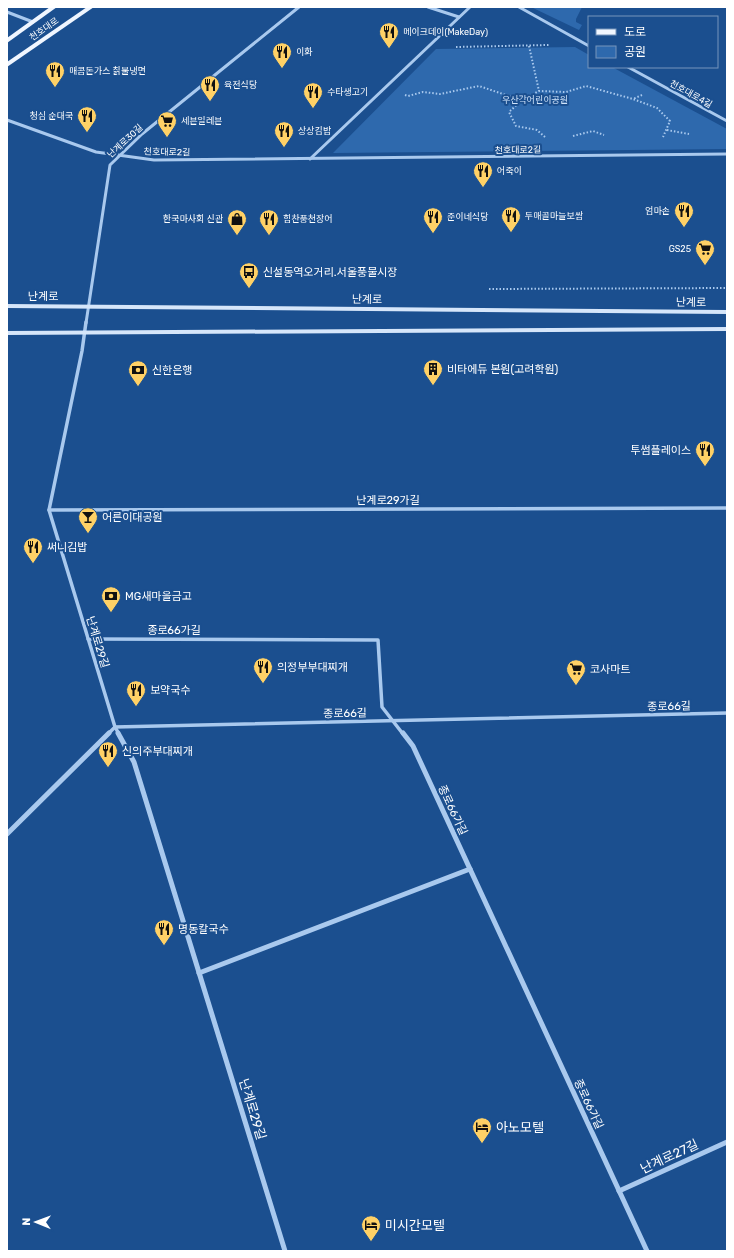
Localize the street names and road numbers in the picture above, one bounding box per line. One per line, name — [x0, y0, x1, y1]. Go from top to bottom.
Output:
street label: 천호대로 — [27, 15, 60, 43]
street label: 천호대로4길 — [668, 77, 714, 110]
street label: 난계로30길 — [105, 122, 145, 160]
street label: 천호대로2길 — [495, 144, 541, 155]
street label: 천호대로2길 — [144, 146, 190, 157]
street label: 난계로 — [28, 290, 58, 303]
street label: 난계로 — [352, 293, 382, 306]
street label: 난계로 — [676, 296, 706, 309]
street label: 난계로29가길 — [356, 494, 420, 507]
street label: 난계로29길 — [83, 615, 112, 670]
street label: 종로66가길 — [147, 624, 201, 637]
street label: 종로66길 — [647, 700, 691, 713]
street label: 종로66길 — [323, 707, 367, 720]
street label: 종로66가길 — [435, 783, 470, 837]
street label: 난계로29길 — [236, 1077, 269, 1142]
street label: 종로66가길 — [571, 1077, 606, 1131]
street label: 난계로27길 — [638, 1137, 701, 1176]

